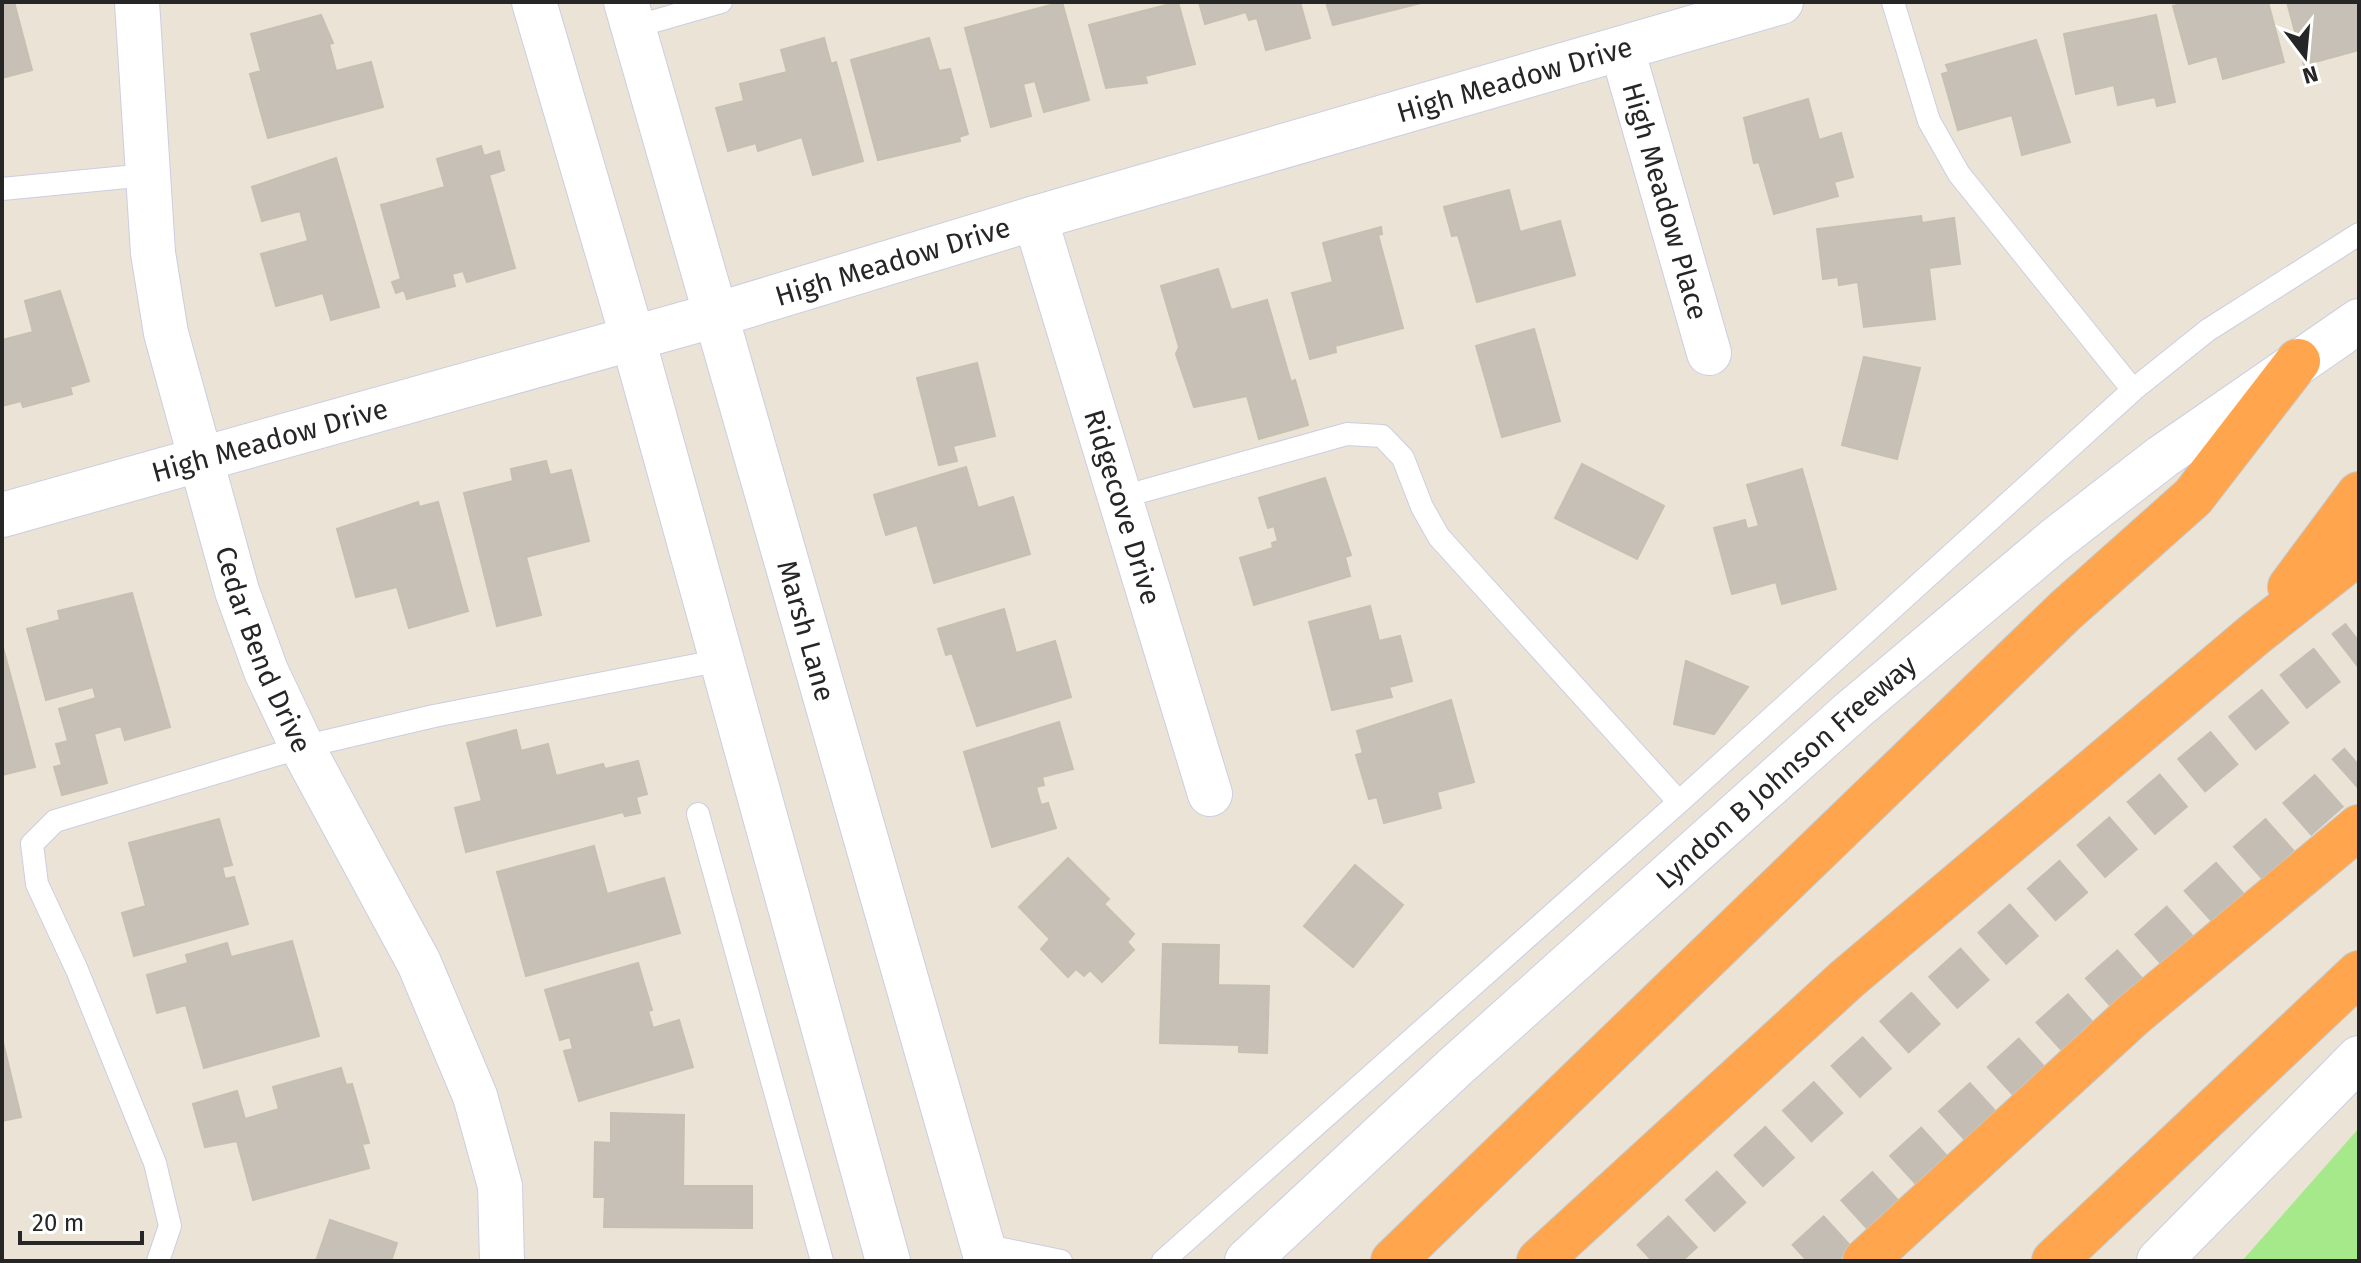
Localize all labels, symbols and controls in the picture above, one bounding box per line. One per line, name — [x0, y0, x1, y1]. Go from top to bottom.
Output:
north arrow — [2265, 16, 2345, 96]
street label: High Meadow Drive — [1393, 30, 1636, 129]
text: N — [2300, 60, 2321, 90]
street label: High Meadow Place — [1615, 79, 1715, 324]
street label: High Meadow Drive — [771, 211, 1014, 313]
street label: High Meadow Drive — [148, 392, 392, 489]
street label: Ridgecove Drive — [1077, 406, 1167, 609]
street label: Cedar Bend Drive — [208, 543, 318, 758]
street label: Marsh Lane — [770, 557, 842, 705]
street label: Lyndon B Johnson Freeway — [1649, 648, 1923, 896]
scale bar — [20, 1195, 142, 1245]
text: 20 m — [32, 1209, 84, 1237]

